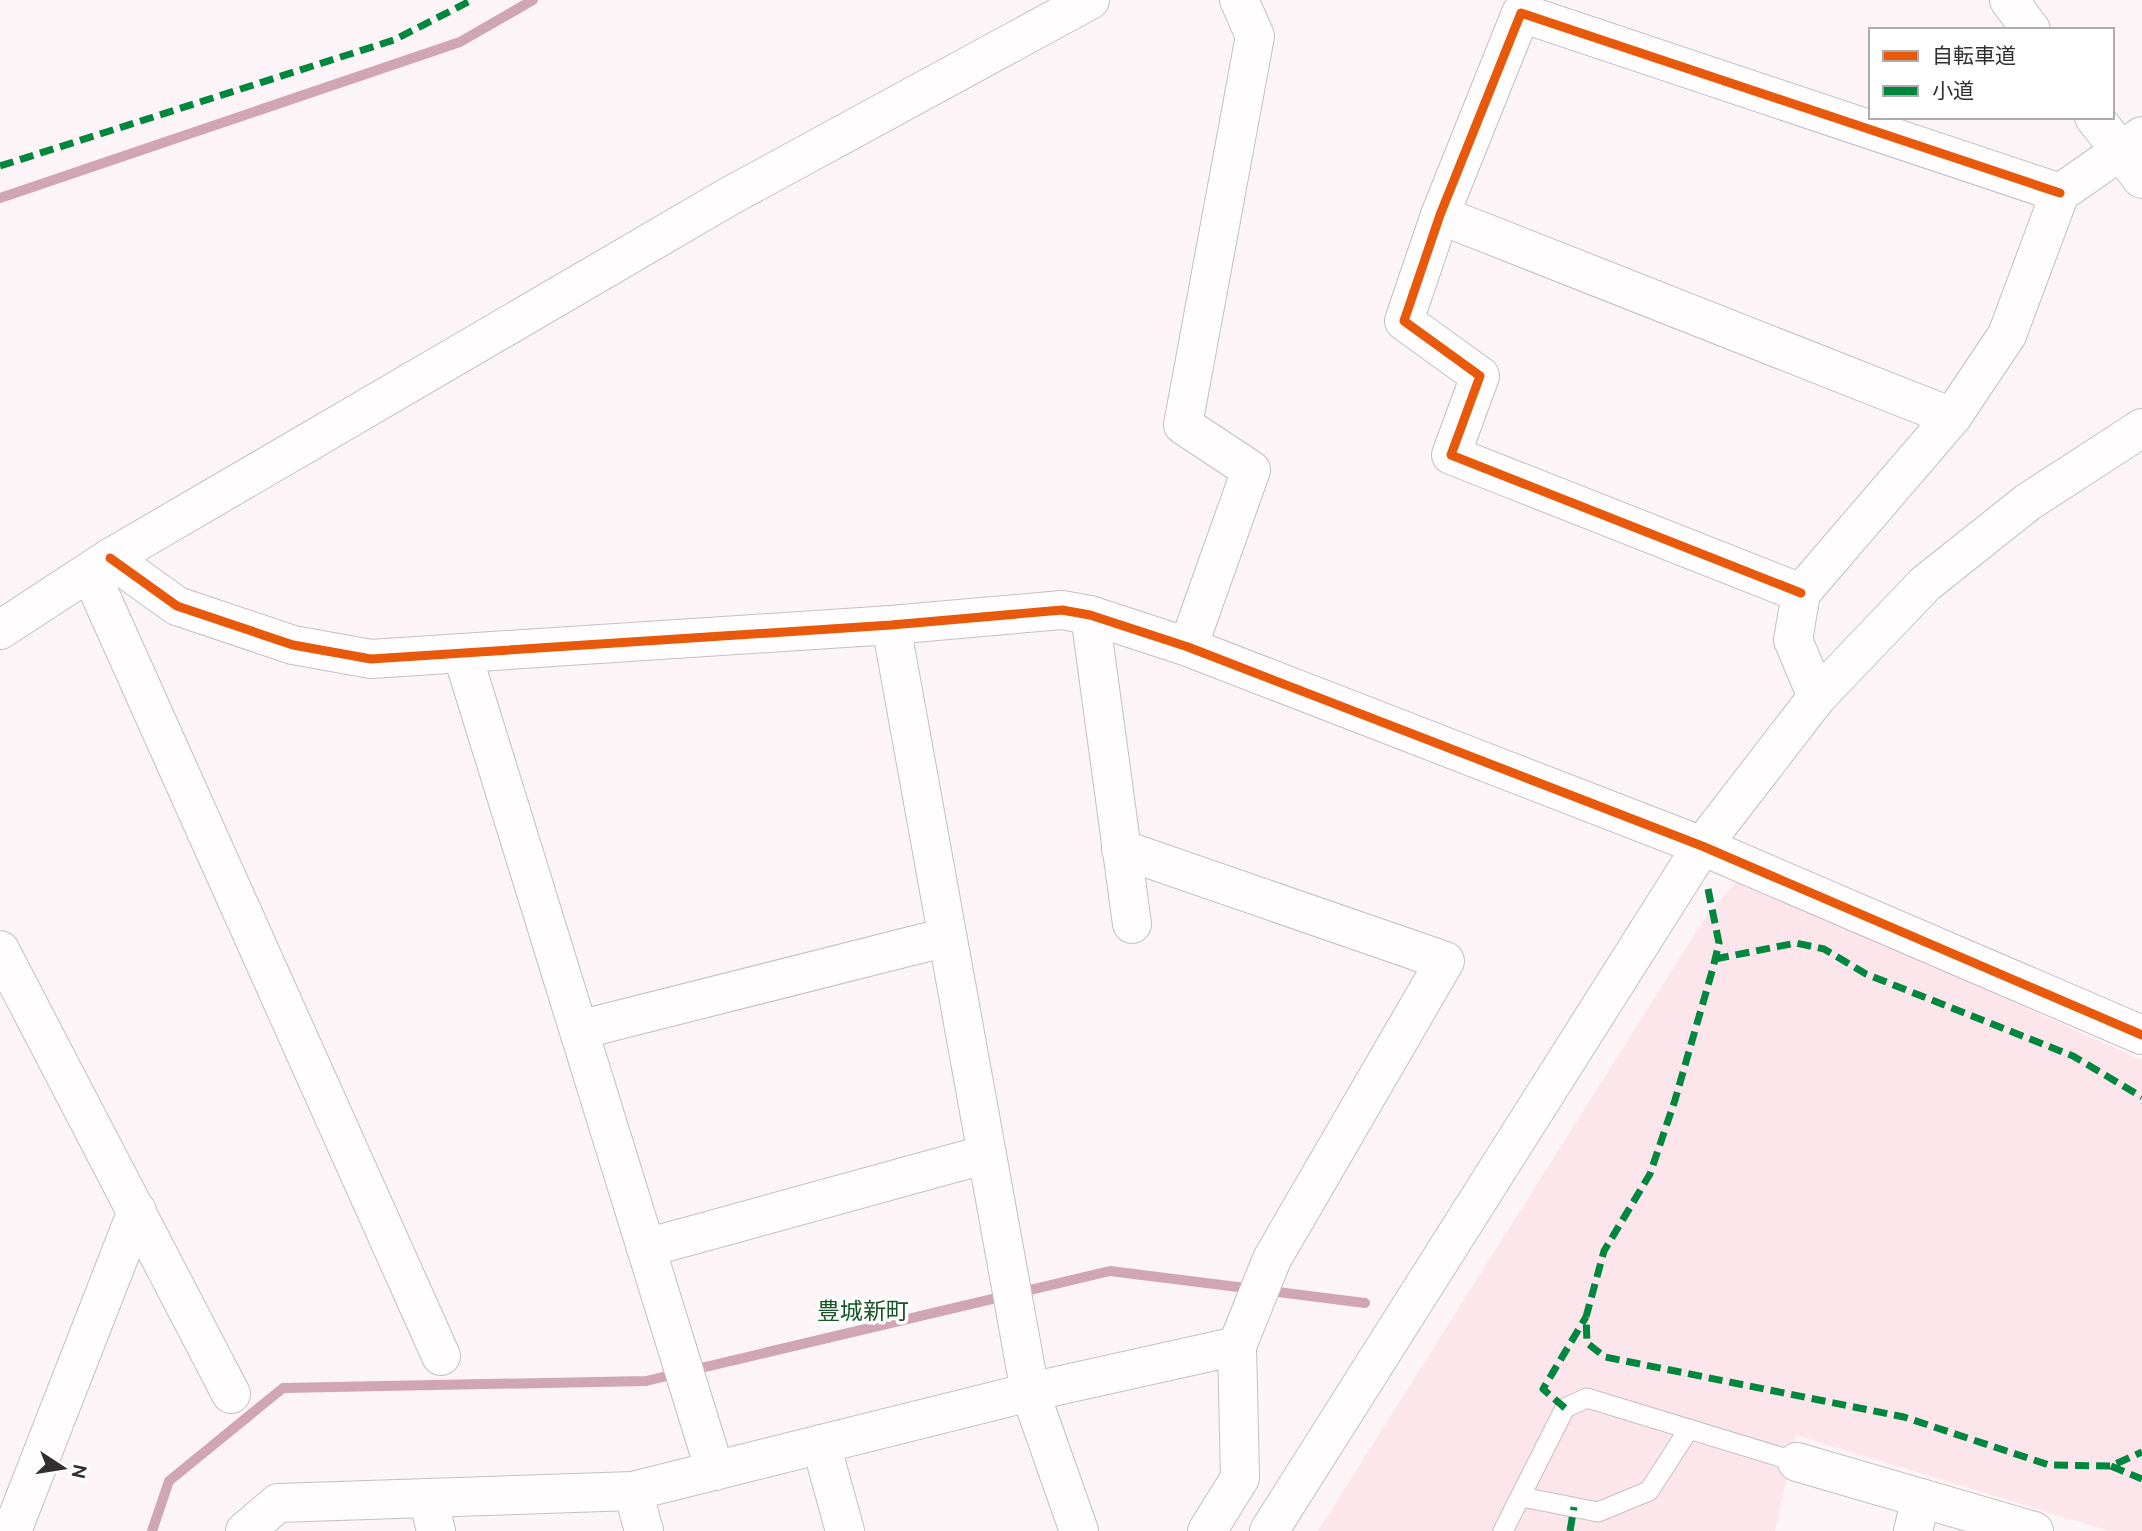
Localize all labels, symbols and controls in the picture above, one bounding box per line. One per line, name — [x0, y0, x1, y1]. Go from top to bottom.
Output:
legend — [1869, 28, 2114, 119]
text: 自転車道 — [1932, 43, 2016, 67]
text: 小道 — [1932, 78, 1974, 102]
district label: 豊城新町 — [817, 1298, 909, 1323]
north arrow — [28, 1433, 98, 1503]
text: N — [67, 1462, 92, 1481]

